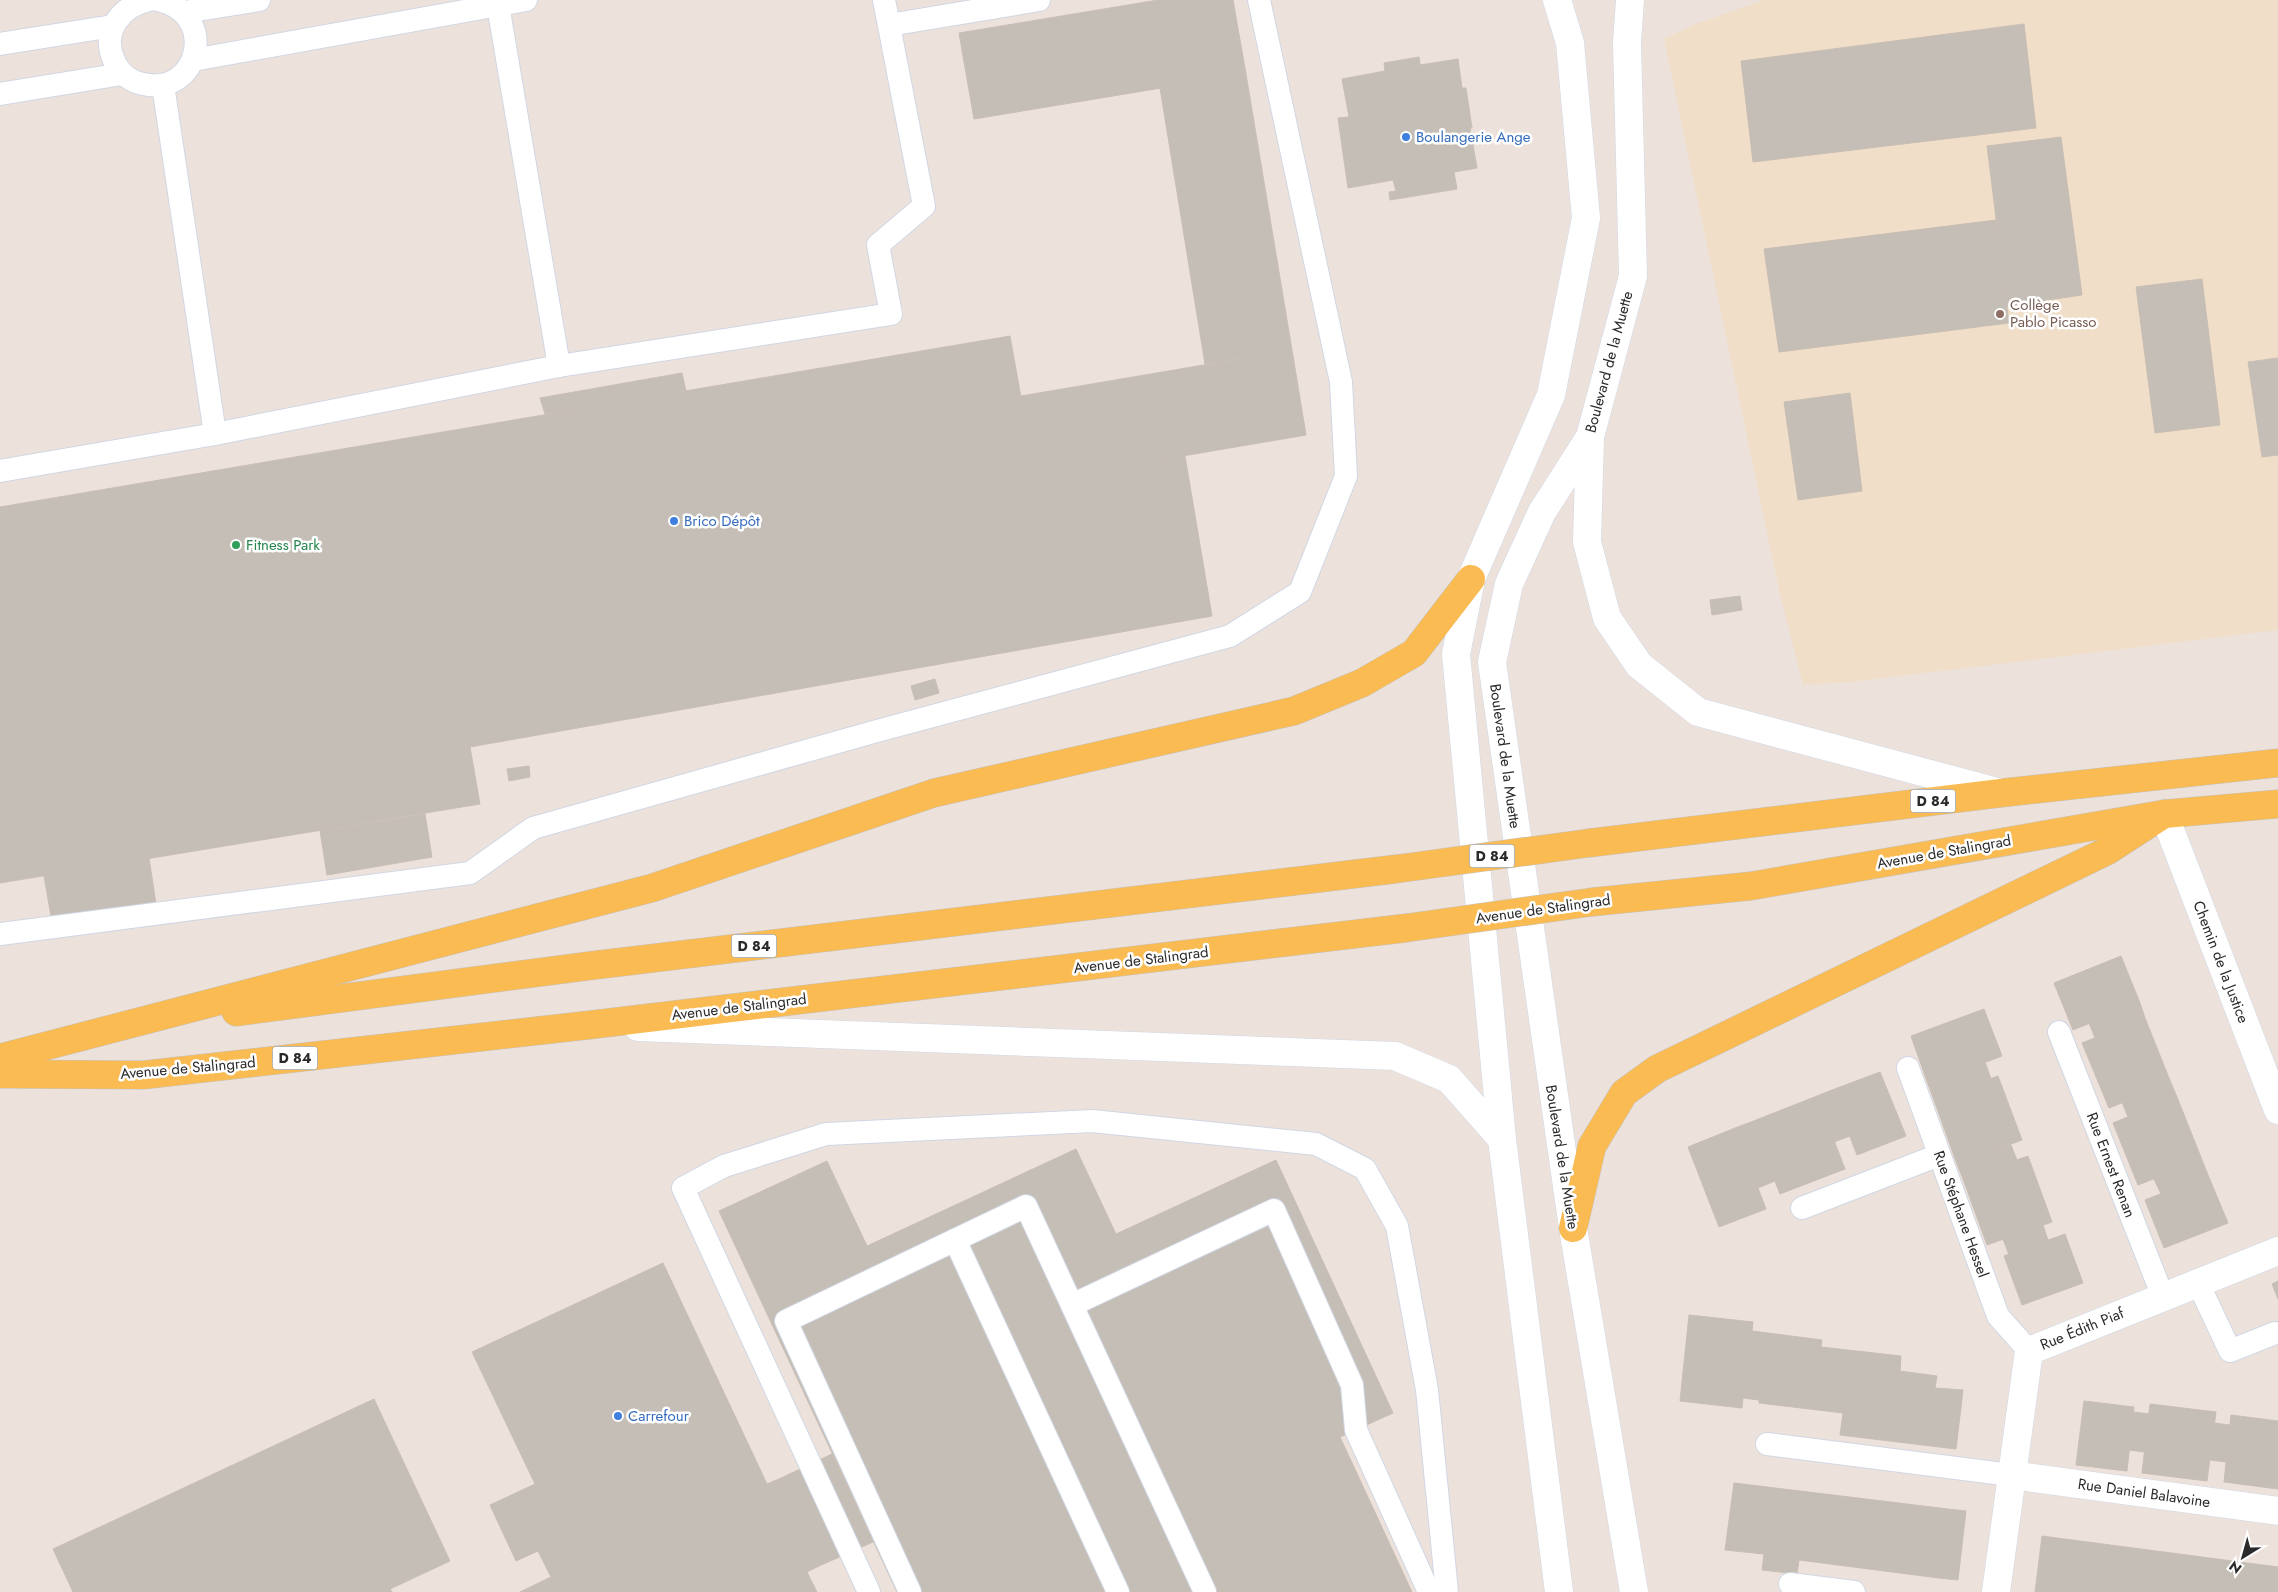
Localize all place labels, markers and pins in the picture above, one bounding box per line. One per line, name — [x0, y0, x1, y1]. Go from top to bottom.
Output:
place label: Boulangerie Ange — [1416, 126, 1531, 148]
marker: Boulangerie Ange — [1400, 131, 1412, 143]
place label: Collège Pablo Picasso — [2010, 294, 2096, 333]
marker: Collège Pablo Picasso — [1994, 308, 2006, 320]
place label: Brico Dépôt — [684, 510, 760, 532]
marker: Brico Dépôt — [668, 515, 680, 527]
place label: Fitness Park — [246, 534, 320, 556]
marker: Fitness Park — [230, 539, 242, 551]
place label: Carrefour — [628, 1405, 690, 1427]
marker: Carrefour — [612, 1410, 624, 1422]

